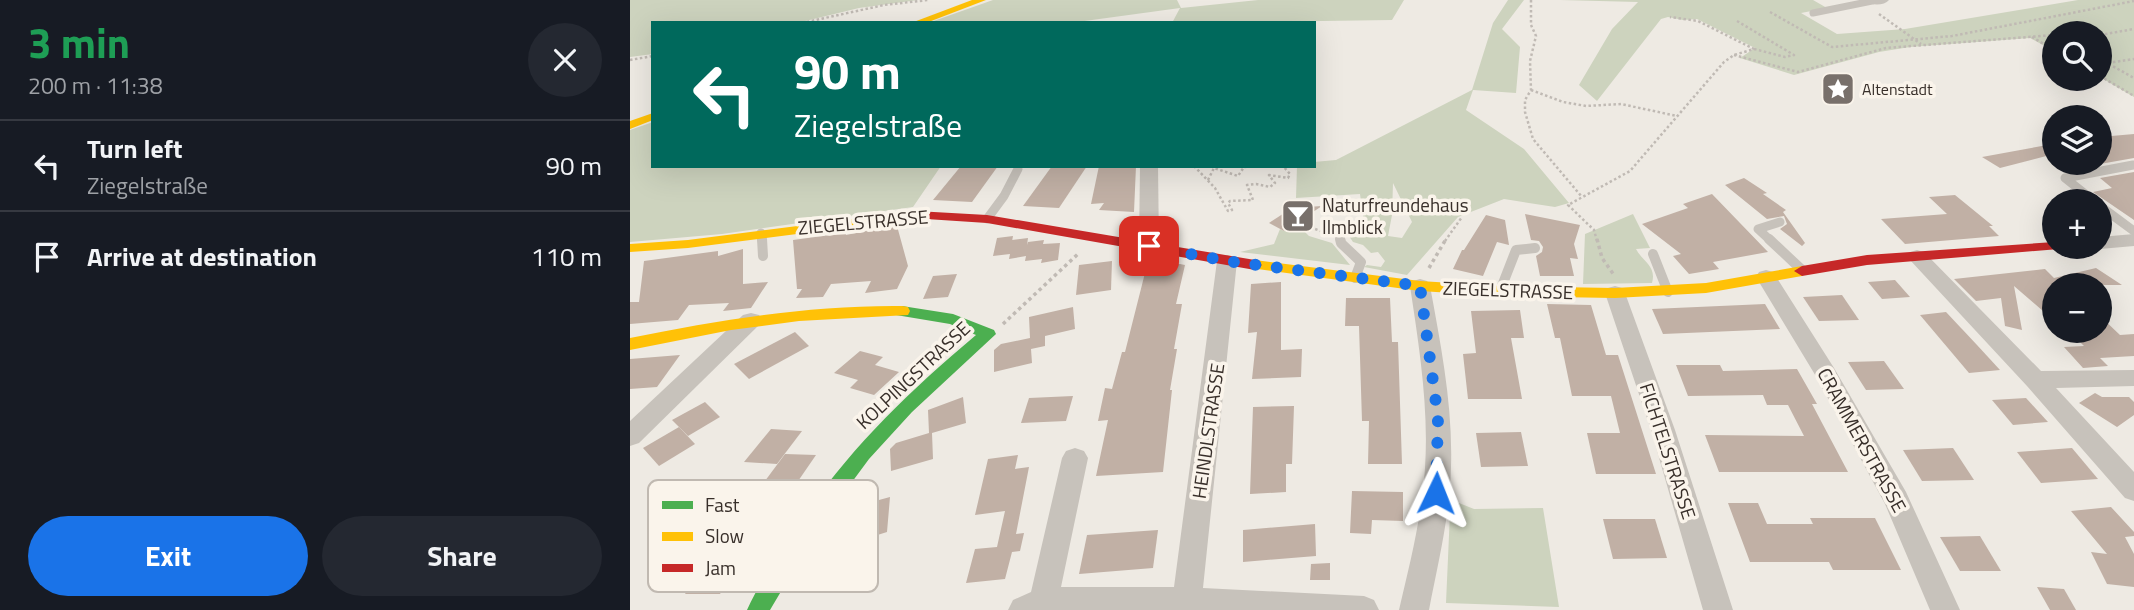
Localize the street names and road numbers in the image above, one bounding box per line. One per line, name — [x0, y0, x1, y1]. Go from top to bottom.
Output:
street label: ZIEGELSTRASSE — [797, 201, 929, 242]
street label: ZIEGELSTRASSE — [1442, 273, 1574, 306]
street label: KOLPINGSTRASSE — [849, 314, 976, 435]
street label: HEINDLSTRASSE — [1184, 361, 1231, 500]
street label: CRAMMERSTRASSE — [1811, 362, 1914, 517]
street label: FICHTELSTRASSE — [1633, 379, 1704, 523]

